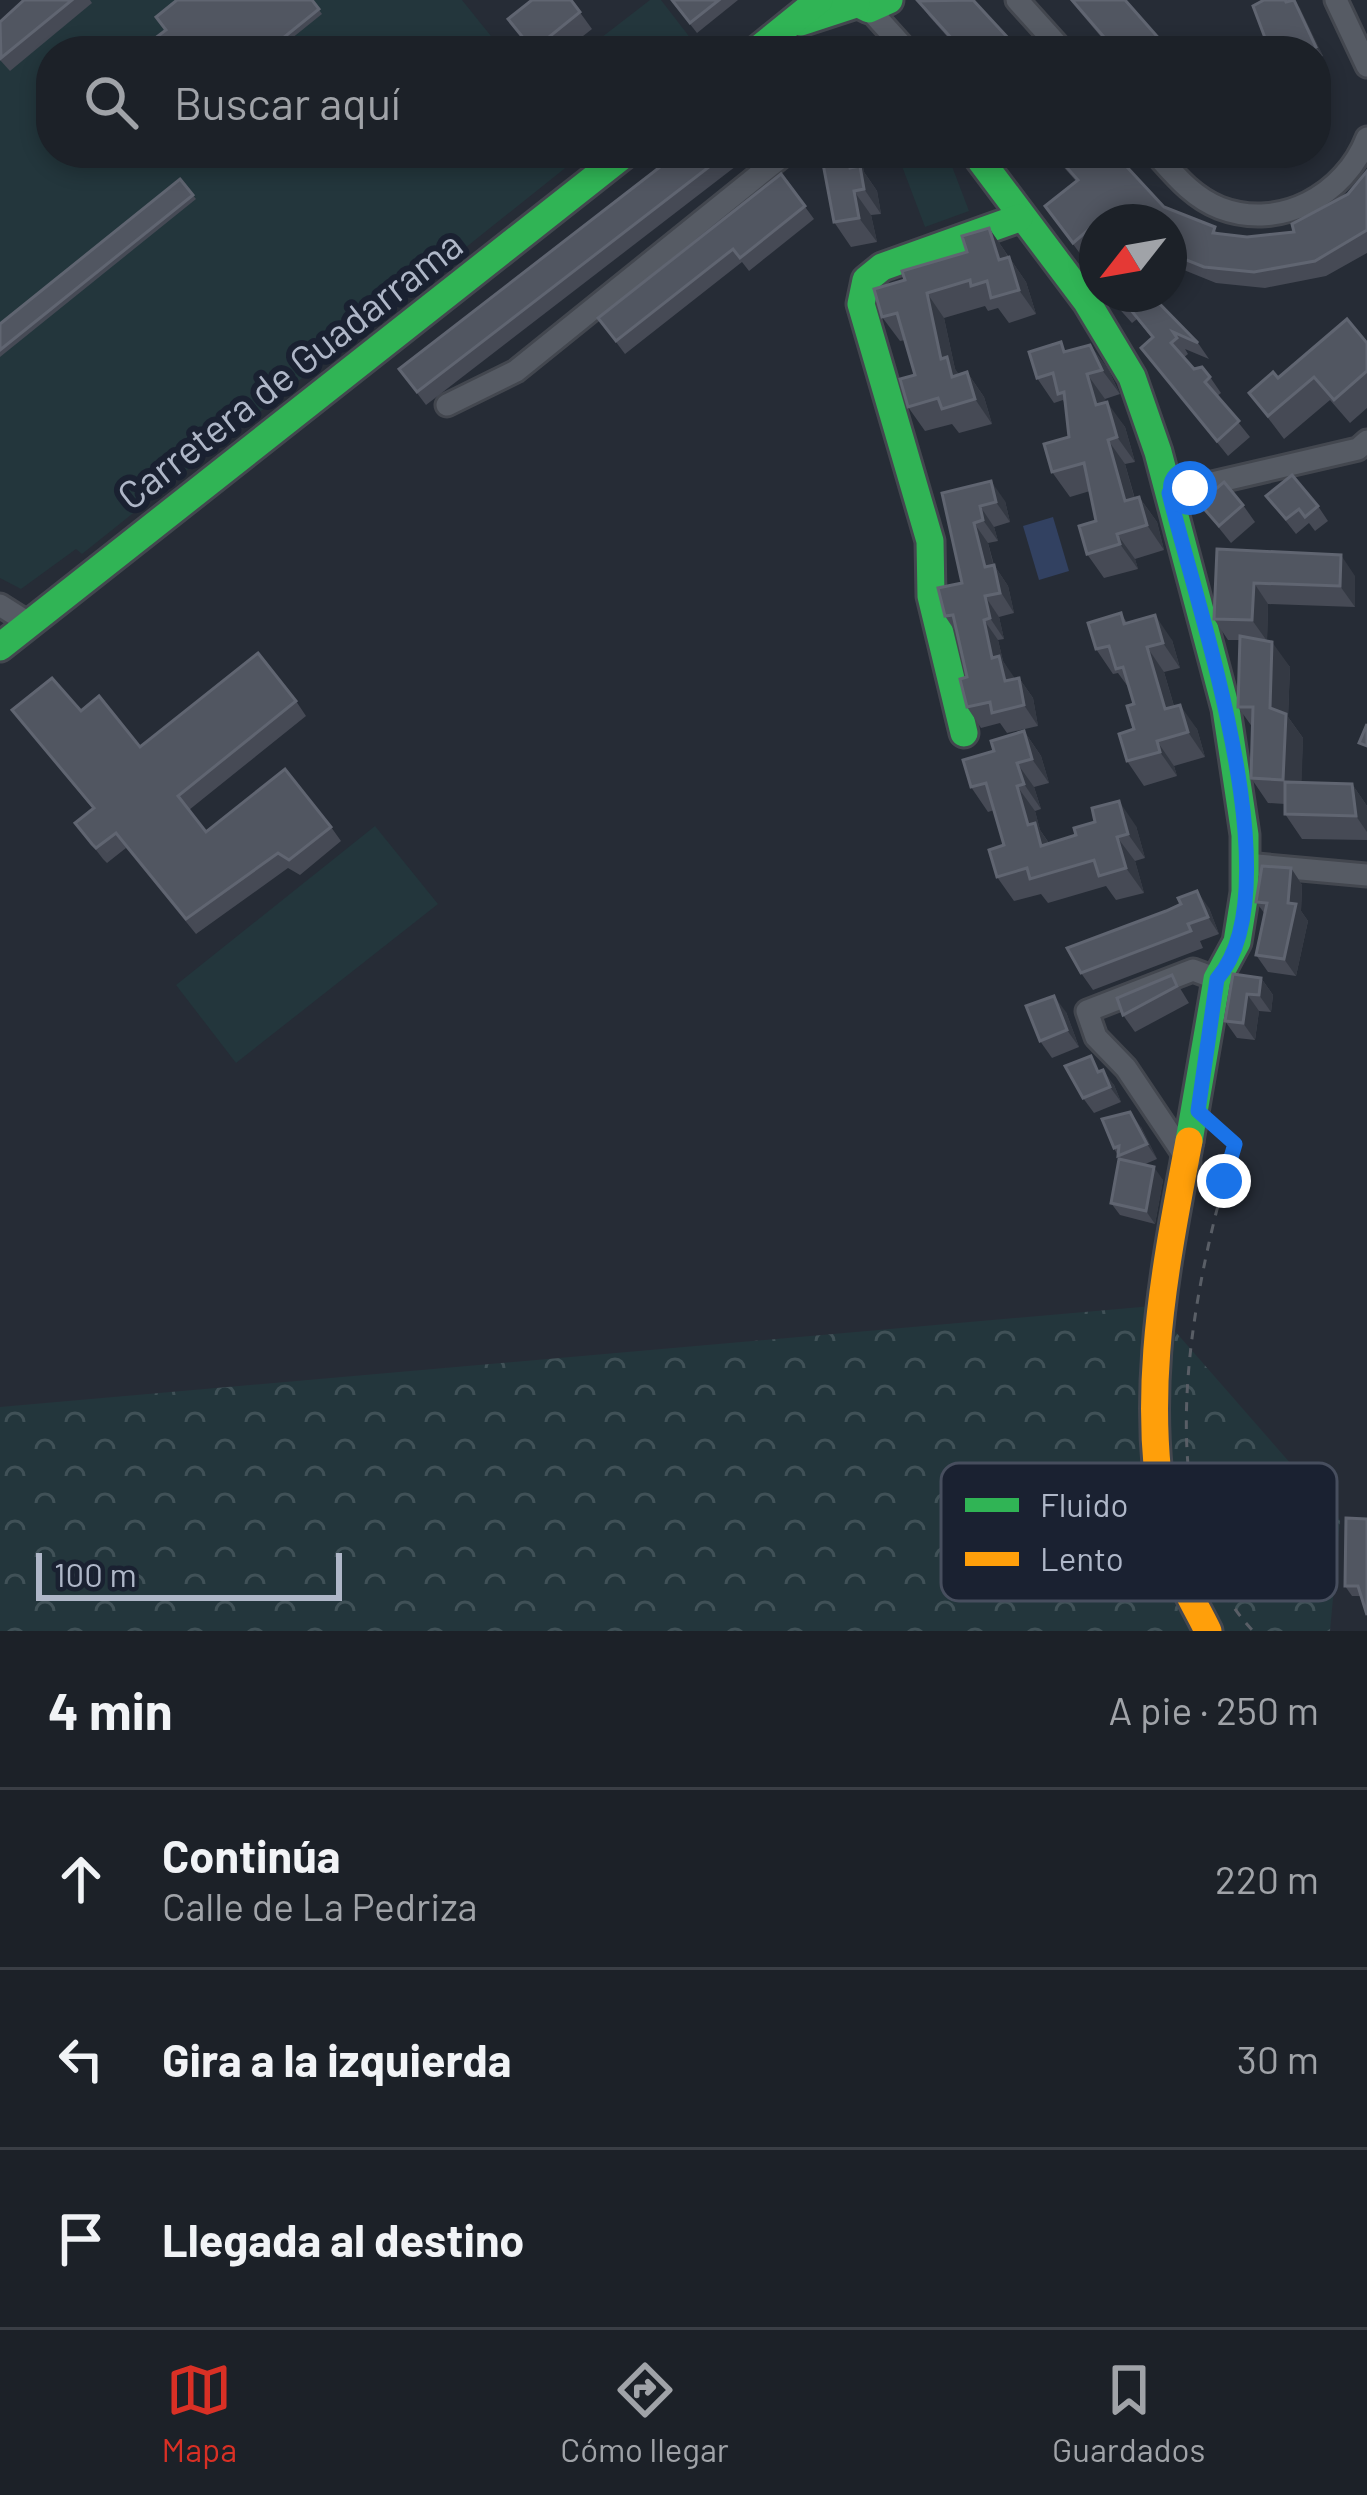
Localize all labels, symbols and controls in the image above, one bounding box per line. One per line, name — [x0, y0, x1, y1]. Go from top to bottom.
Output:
search box — [36, 36, 1331, 168]
icon: search — [78, 69, 144, 135]
text: Buscar aquí — [174, 75, 401, 129]
north arrow — [1079, 204, 1187, 312]
street label: Carretera de Guadarrama — [107, 220, 471, 518]
route start — [1163, 461, 1217, 515]
route end — [1197, 1154, 1251, 1208]
legend — [941, 1463, 1337, 1601]
text: Fluido — [1040, 1484, 1128, 1524]
text: Lento — [1040, 1538, 1124, 1578]
scale bar — [36, 1547, 342, 1600]
text: 100 m — [54, 1554, 137, 1594]
text: 4 min — [48, 1679, 173, 1740]
text: A pie · 250 m — [1108, 1686, 1319, 1733]
text: Continúa — [162, 1828, 341, 1882]
icon: ahead — [48, 1846, 114, 1912]
text: 220 m — [1215, 1855, 1319, 1902]
text: Calle de La Pedriza — [162, 1882, 478, 1929]
icon: left — [48, 2026, 114, 2092]
text: Gira a la izquierda — [162, 2032, 511, 2086]
text: 30 m — [1237, 2035, 1319, 2082]
icon: arrive — [48, 2206, 114, 2272]
text: Llegada al destino — [162, 2212, 524, 2266]
tab: Mapa — [162, 2357, 237, 2469]
tab: Cómo llegar — [560, 2357, 729, 2469]
tab: Guardados — [1052, 2357, 1205, 2469]

